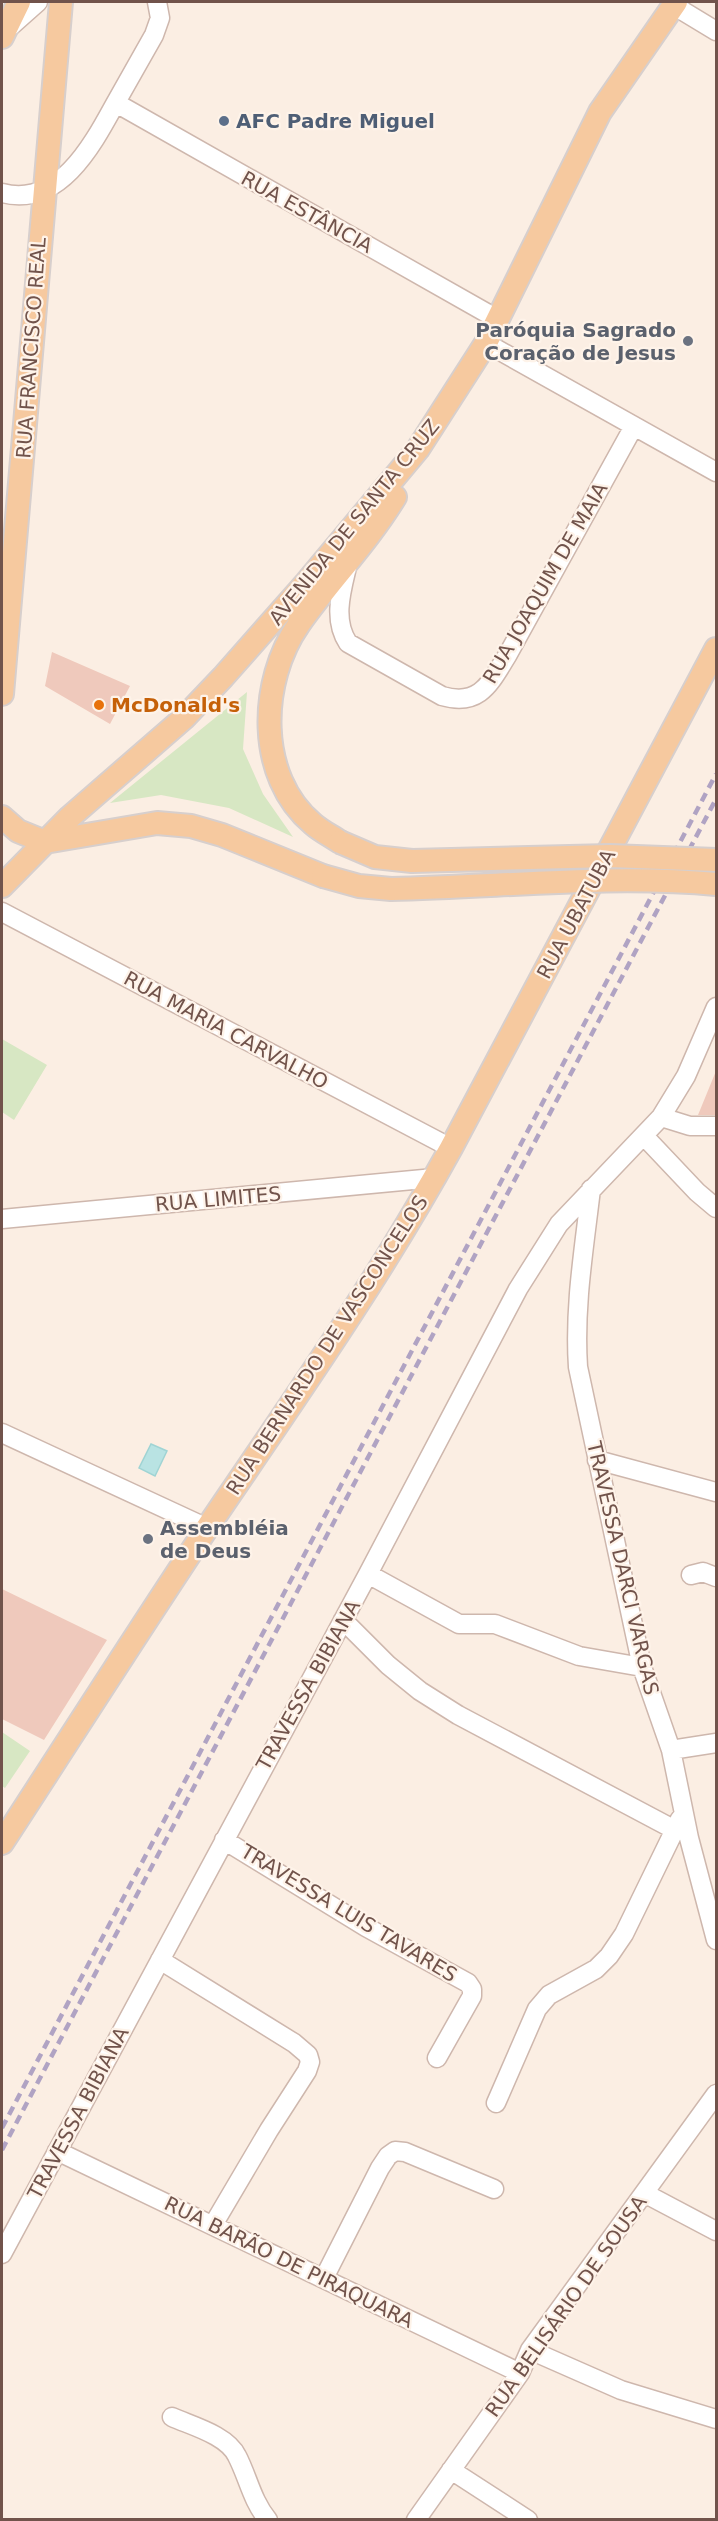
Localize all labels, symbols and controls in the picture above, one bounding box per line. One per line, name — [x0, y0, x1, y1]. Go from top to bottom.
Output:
place label: AFC Padre Miguel — [236, 109, 435, 133]
marker: AFC Padre Miguel — [217, 114, 231, 128]
street label: RUA ESTÂNCIA — [237, 166, 377, 258]
street label: RUA FRANCISCO REAL — [11, 236, 51, 459]
place label: Paróquia Sagrado Coração de Jesus — [475, 318, 676, 365]
marker: Paróquia Sagrado Coração de Jesus — [681, 334, 695, 348]
street label: AVENIDA DE SANTA CRUZ — [264, 414, 444, 630]
street label: RUA JOAQUIM DE MAIA — [478, 478, 613, 688]
place label: McDonald's — [111, 693, 240, 717]
marker: McDonald's — [92, 698, 106, 712]
street label: RUA UBATUBA — [532, 845, 620, 983]
street label: RUA MARIA CARVALHO — [120, 966, 332, 1094]
street label: RUA LIMITES — [154, 1182, 282, 1216]
street label: RUA BERNARDO DE VASCONCELOS — [221, 1191, 433, 1499]
street label: TRAVESSA DARCI VARGAS — [582, 1438, 664, 1697]
place label: Assembléia de Deus — [160, 1516, 289, 1563]
marker: Assembléia de Deus — [141, 1532, 155, 1546]
street label: TRAVESSA BIBIANA — [251, 1595, 365, 1775]
street label: TRAVESSA LUIS TAVARES — [236, 1838, 461, 1987]
street label: TRAVESSA BIBIANA — [22, 2023, 134, 2204]
street label: RUA BELISÁRIO DE SOUSA — [480, 2190, 652, 2421]
street label: RUA BARÃO DE PIRAQUARA — [161, 2191, 418, 2333]

